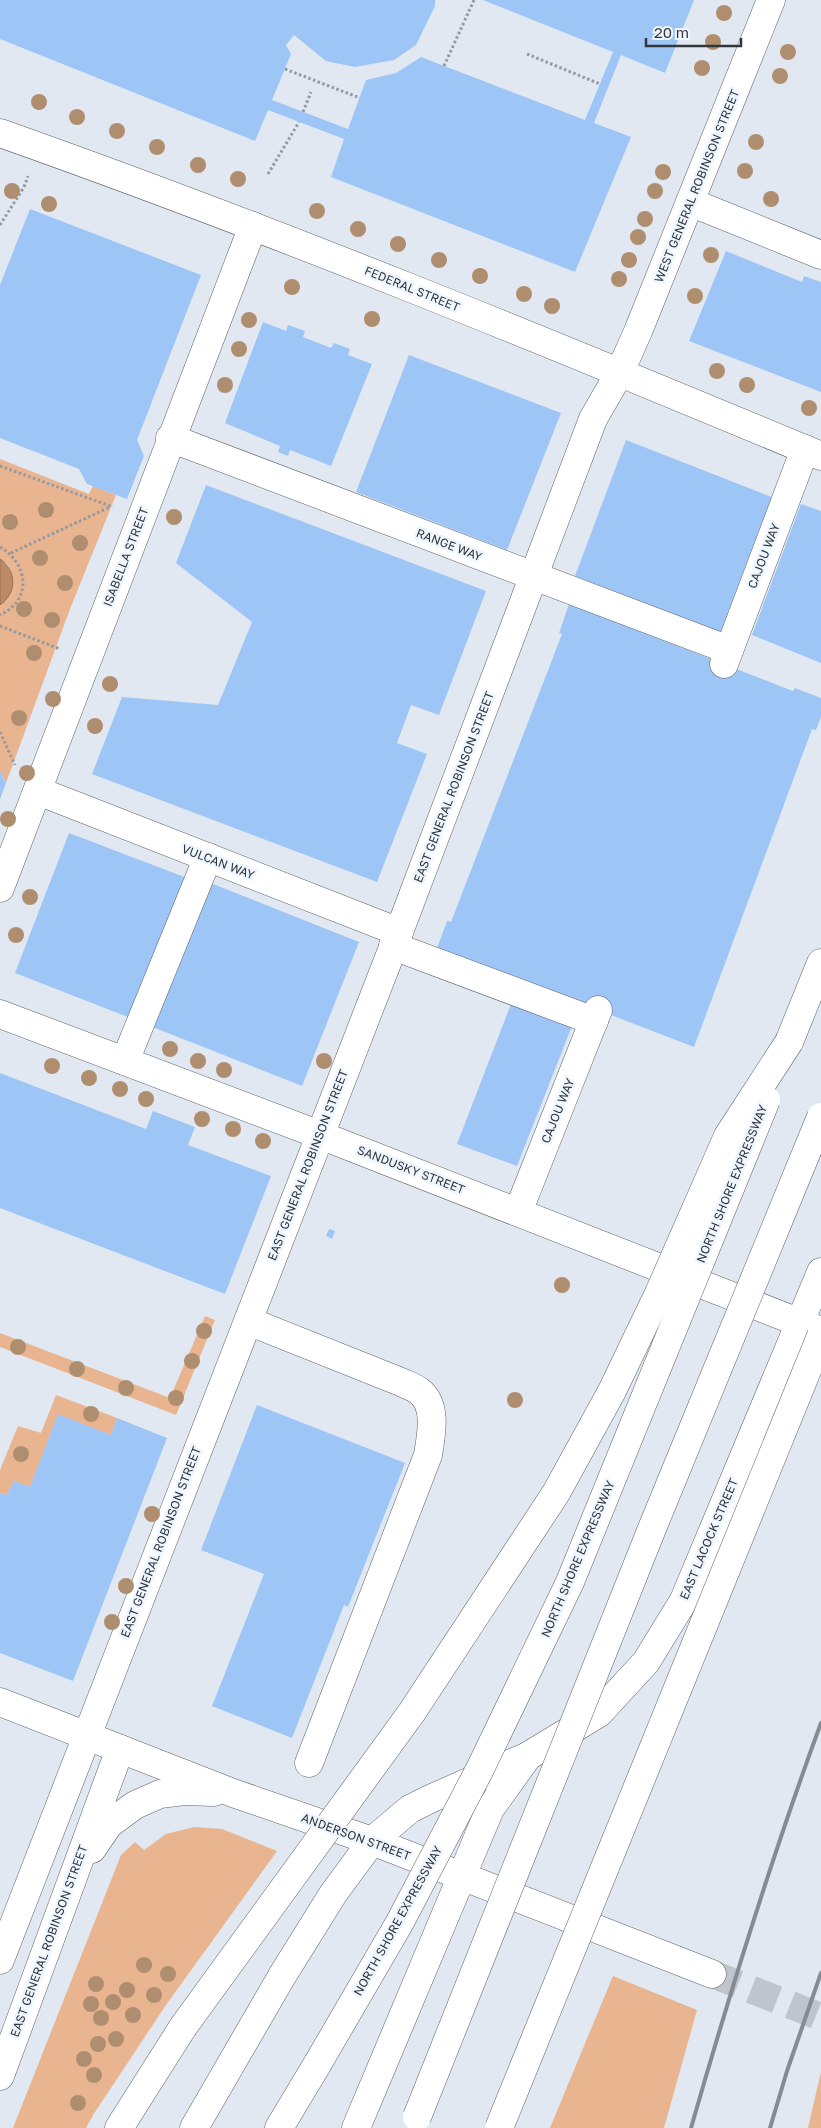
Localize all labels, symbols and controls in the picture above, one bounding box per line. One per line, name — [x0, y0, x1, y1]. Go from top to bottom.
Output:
scale bar — [646, 15, 741, 47]
text: 20 m — [654, 23, 689, 41]
street label: WEST GENERAL ROBINSON STREET — [651, 86, 742, 285]
street label: FEDERAL STREET — [362, 263, 463, 315]
street label: ISABELLA STREET — [100, 505, 152, 609]
street label: CAJOU WAY — [744, 521, 783, 591]
street label: RANGE WAY — [414, 525, 485, 564]
street label: EAST GENERAL ROBINSON STREET — [410, 689, 497, 885]
street label: VULCAN WAY — [180, 841, 257, 882]
street label: EAST GENERAL ROBINSON STREET — [264, 1067, 351, 1263]
street label: CAJOU WAY — [538, 1076, 577, 1145]
street label: NORTH SHORE EXPRESSWAY — [693, 1102, 770, 1265]
street label: SANDUSKY STREET — [355, 1142, 468, 1197]
street label: EAST GENERAL ROBINSON STREET — [117, 1444, 204, 1640]
street label: EAST LACOCK STREET — [676, 1475, 741, 1602]
street label: NORTH SHORE EXPRESSWAY — [538, 1478, 618, 1639]
street label: ANDERSON STREET — [300, 1810, 413, 1863]
street label: EAST GENERAL ROBINSON STREET — [7, 1842, 91, 2039]
street label: NORTH SHORE EXPRESSWAY — [350, 1843, 445, 1998]

